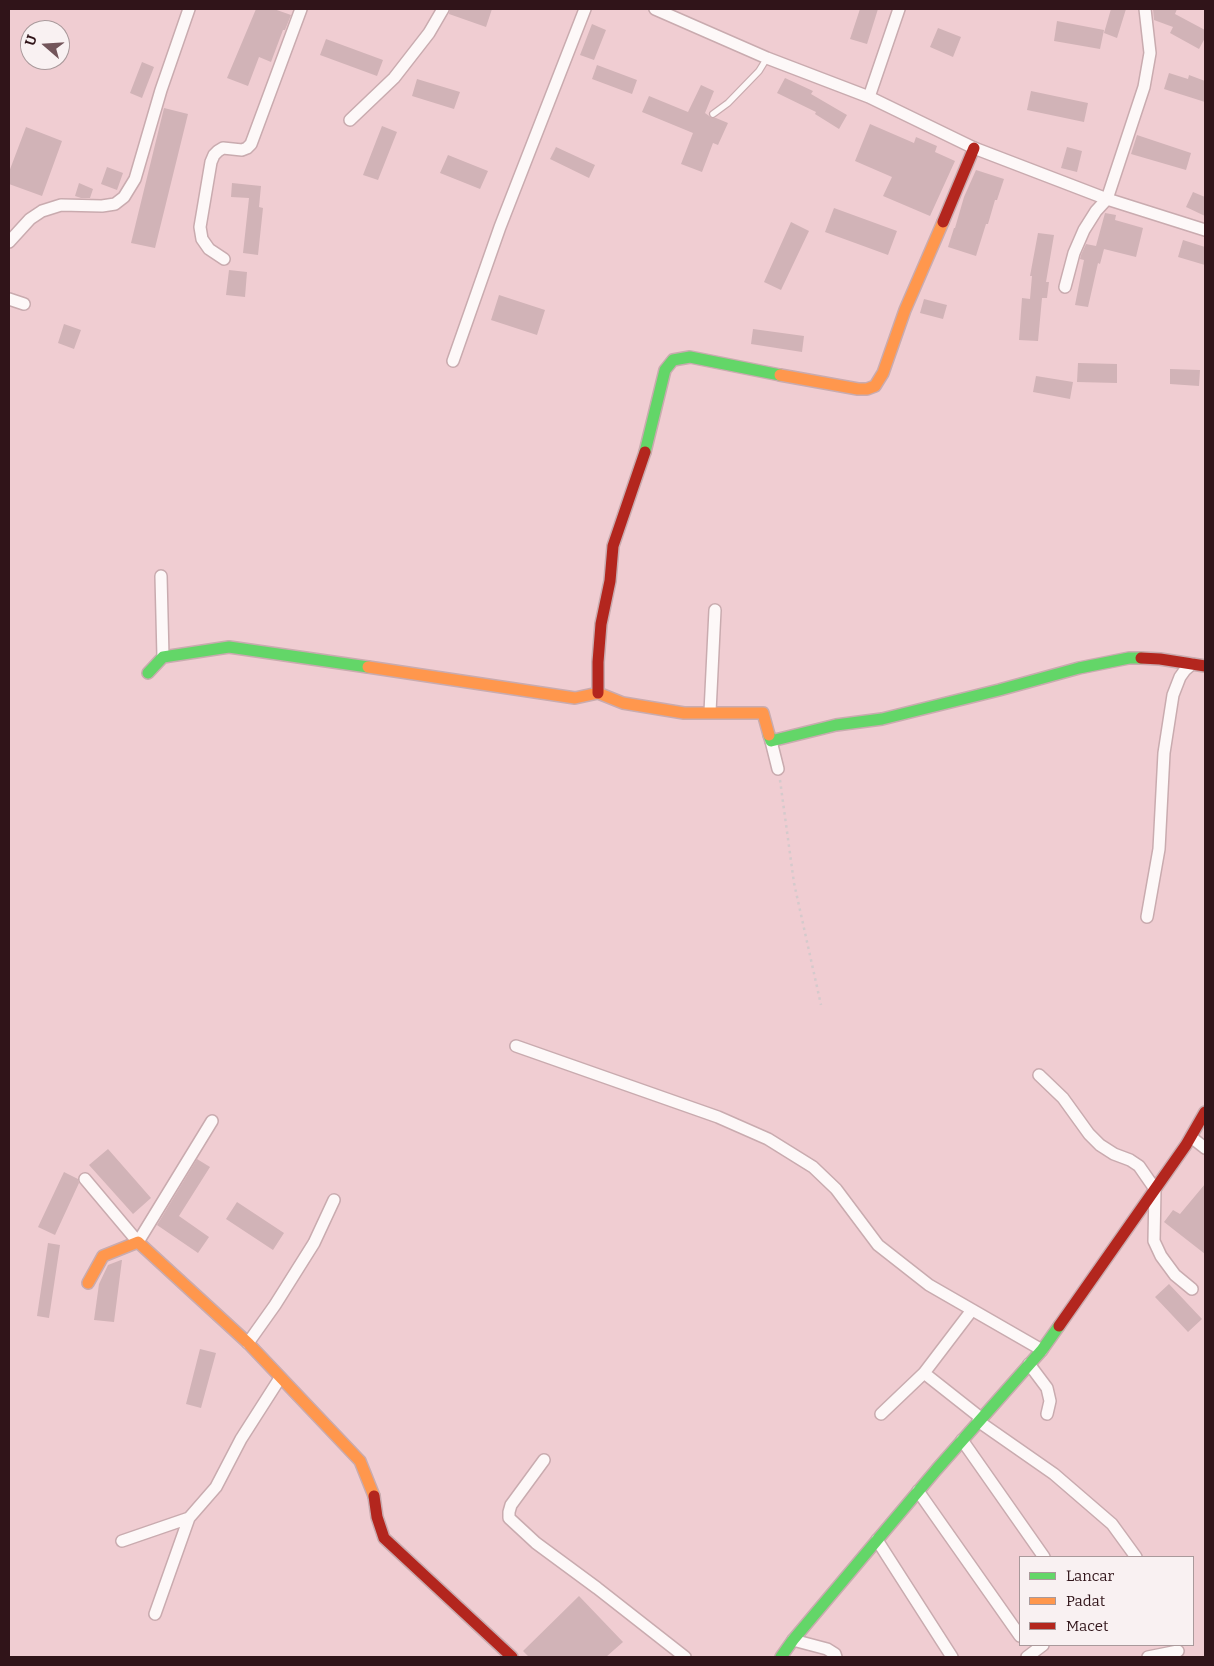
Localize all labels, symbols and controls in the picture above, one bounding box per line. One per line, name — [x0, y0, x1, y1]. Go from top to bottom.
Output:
north arrow — [20, 20, 70, 70]
text: U — [22, 33, 41, 48]
legend — [1019, 1556, 1194, 1646]
text: Lancar — [1066, 1567, 1114, 1585]
text: Padat — [1066, 1592, 1105, 1610]
text: Macet — [1066, 1617, 1108, 1635]

